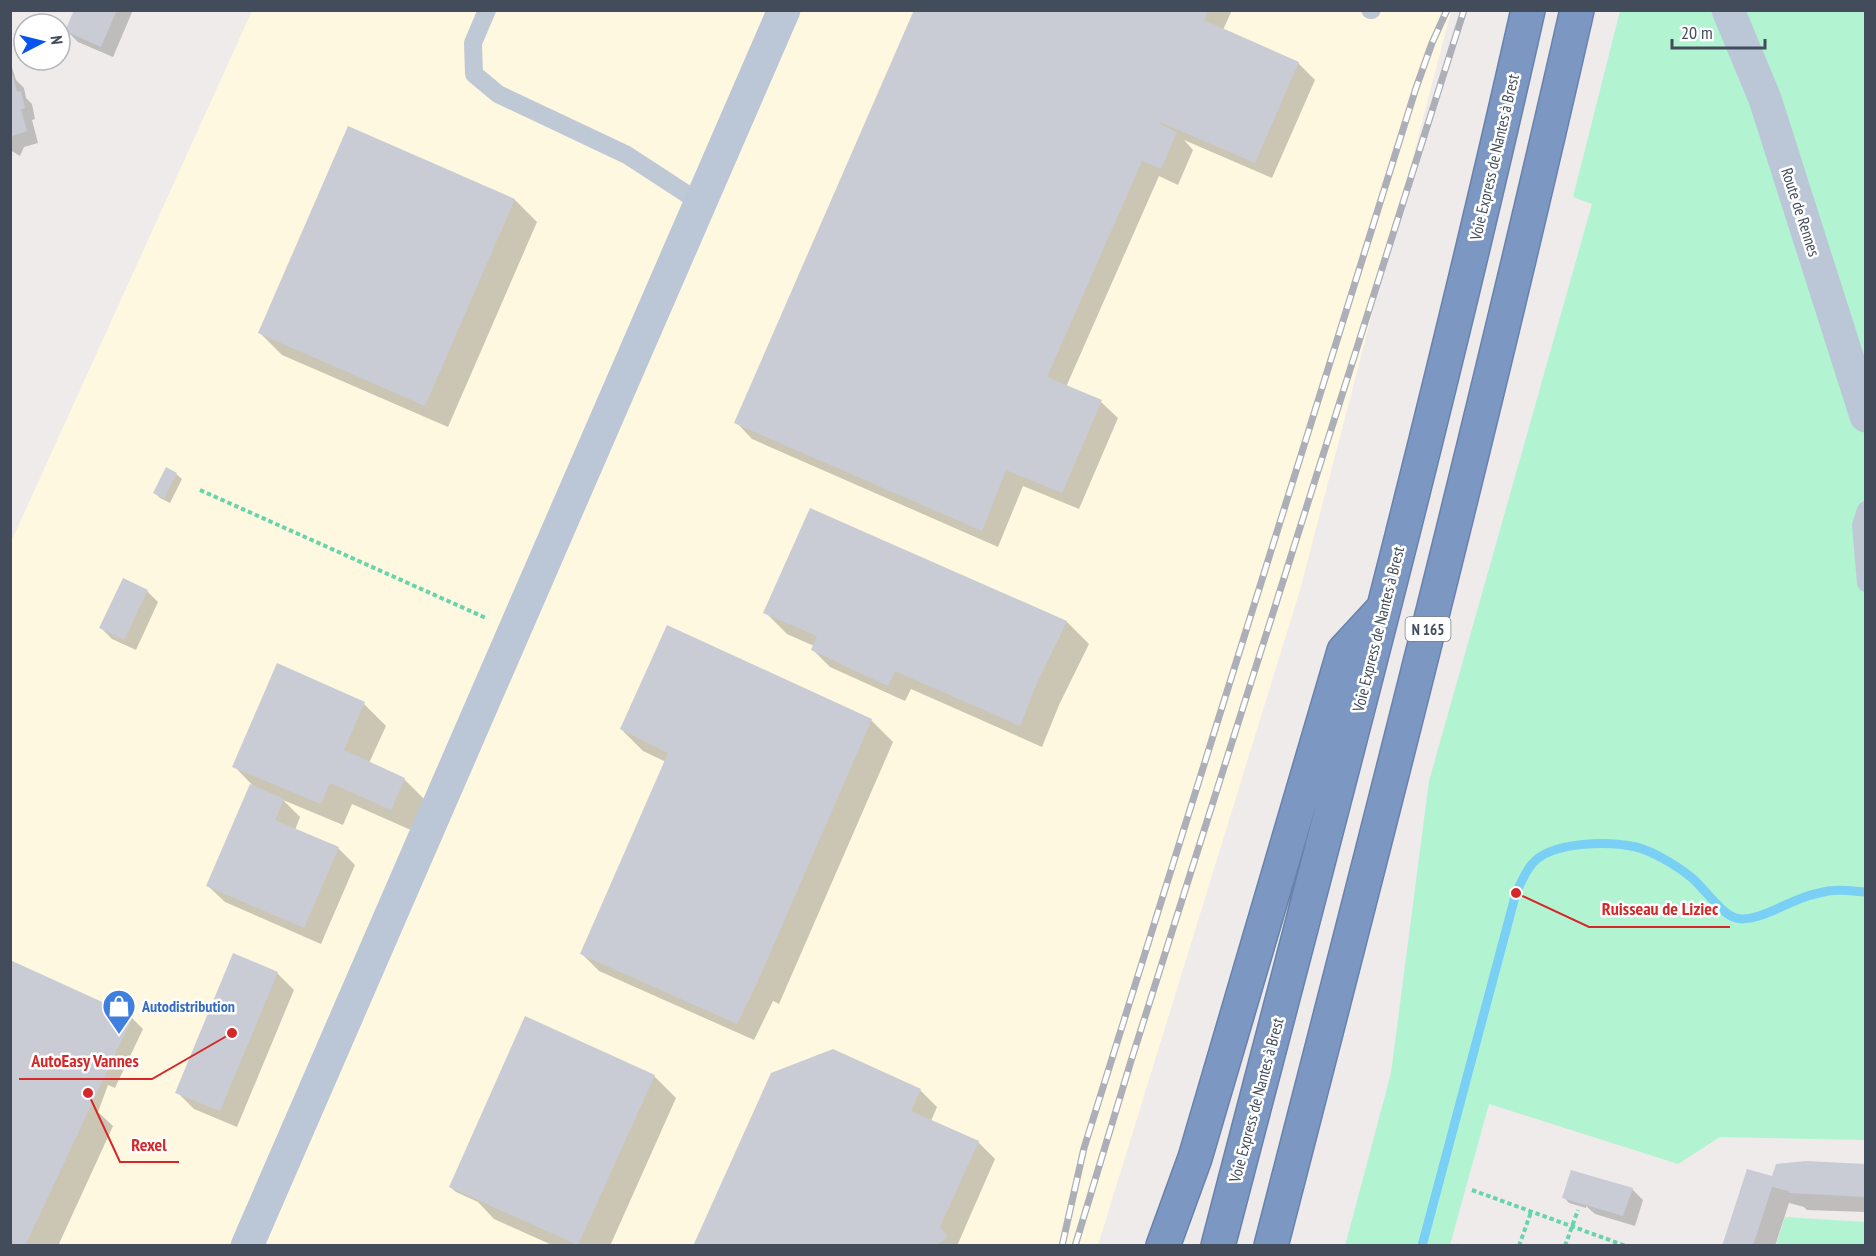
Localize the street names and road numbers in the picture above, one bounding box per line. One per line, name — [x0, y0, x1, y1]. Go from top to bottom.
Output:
street label: Voie Express de Nantes à Brest — [1465, 72, 1523, 243]
street label: Route de Rennes — [1777, 165, 1825, 259]
street label: Voie Express de Nantes à Brest — [1348, 544, 1408, 715]
road number: N 165 — [1406, 617, 1450, 641]
street label: Voie Express de Nantes à Brest — [1224, 1015, 1288, 1185]

